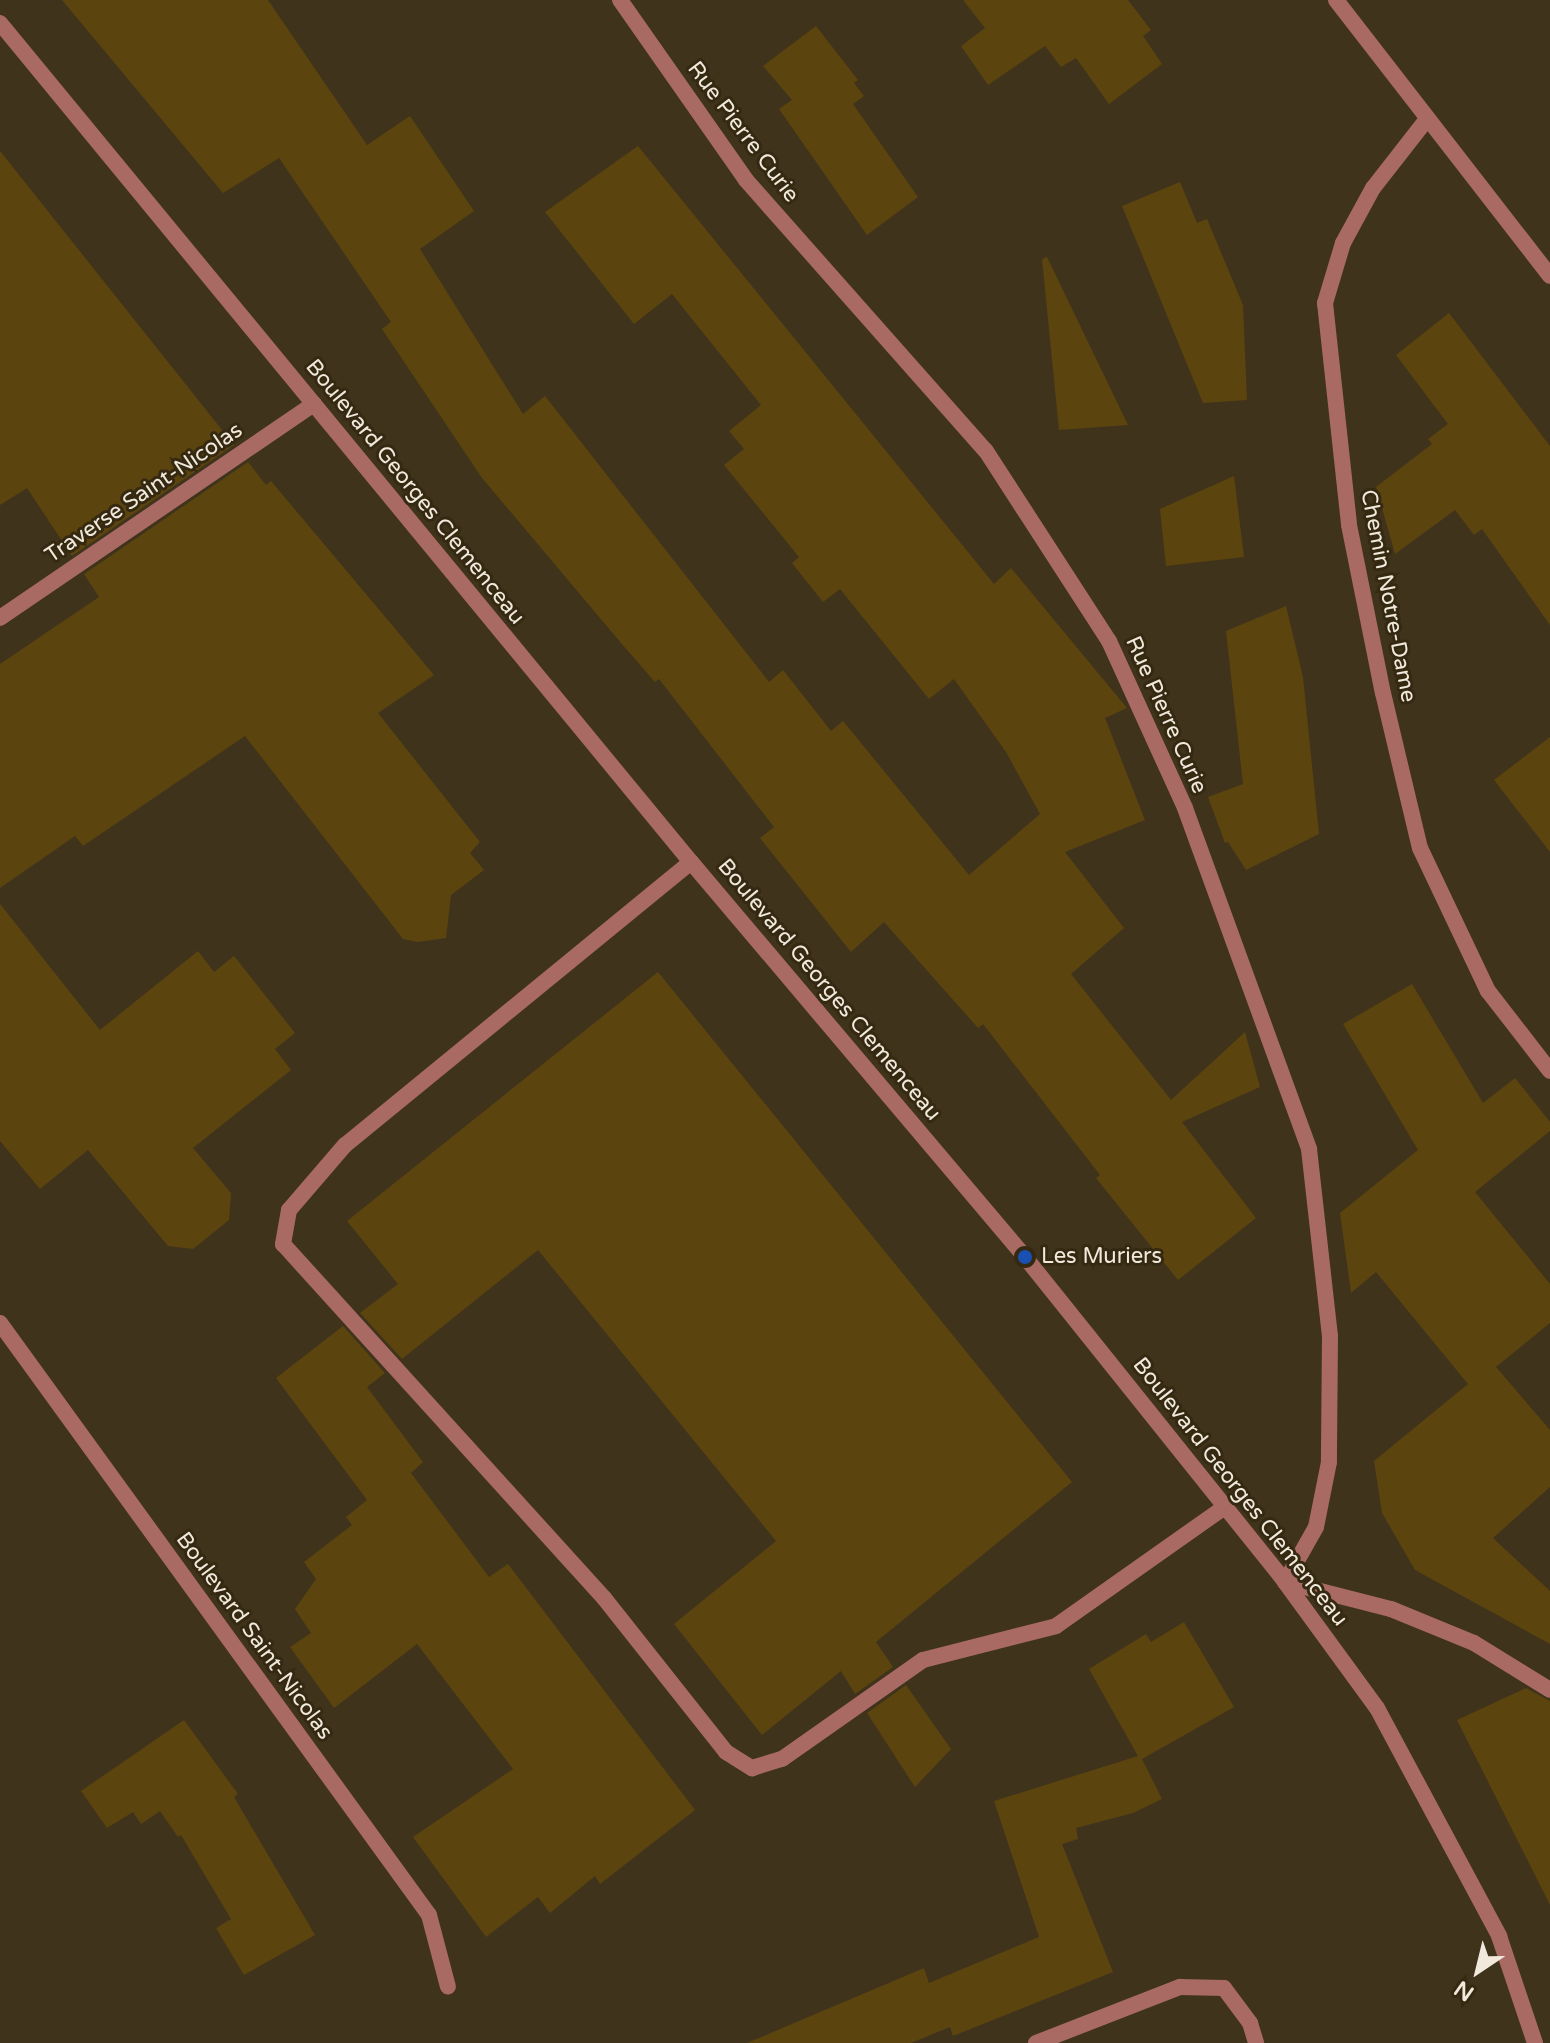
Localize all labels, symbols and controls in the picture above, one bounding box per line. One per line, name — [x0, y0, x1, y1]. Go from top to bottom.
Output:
street label: Rue Pierre Curie — [682, 56, 804, 208]
street label: Boulevard Georges Clemenceau — [300, 354, 530, 630]
street label: Traverse Saint-Nicolas — [40, 417, 248, 569]
street label: Chemin Notre-Dame — [1354, 488, 1422, 704]
street label: Rue Pierre Curie — [1120, 632, 1212, 798]
street label: Boulevard Georges Clemenceau — [712, 854, 946, 1126]
place label: Les Muriers — [1041, 1244, 1162, 1270]
marker: Les Muriers — [1016, 1248, 1034, 1266]
street label: Boulevard Georges Clemenceau — [1127, 1352, 1353, 1632]
street label: Boulevard Saint-Nicolas — [170, 1527, 338, 1745]
north arrow — [1438, 1931, 1518, 2011]
text: N — [1450, 1975, 1479, 2006]

